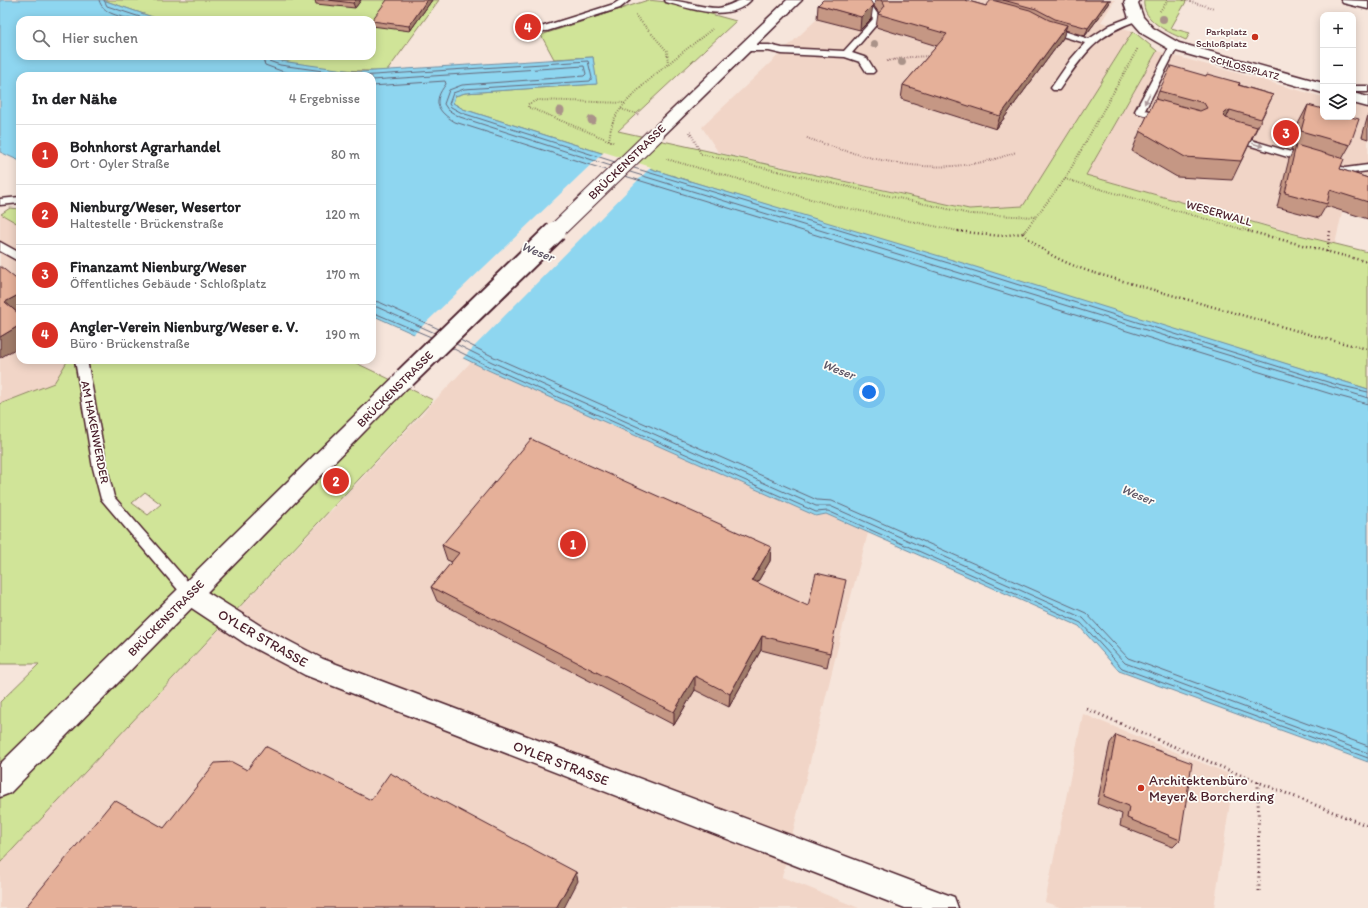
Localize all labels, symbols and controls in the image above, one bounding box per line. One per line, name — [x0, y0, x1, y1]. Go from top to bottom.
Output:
pin: 4 — [515, 12, 541, 42]
map controls — [1320, 12, 1356, 120]
button: + — [1320, 12, 1356, 48]
search box — [16, 16, 376, 60]
place label: Parkplatz Schloßplatz — [1196, 25, 1247, 50]
icon: search — [30, 27, 52, 49]
text: Hier suchen — [62, 29, 138, 47]
marker: Parkplatz Schloßplatz — [1250, 32, 1260, 42]
button: − — [1320, 48, 1356, 84]
street label: SCHLOSSPLATZ — [1209, 52, 1281, 83]
button: layers — [1320, 84, 1356, 120]
text: In der Nähe — [32, 88, 117, 108]
text: 4 Ergebnisse — [289, 91, 360, 106]
one-way arrow — [1143, 93, 1150, 105]
pin: 3 — [1273, 118, 1299, 148]
street label: BRÜCKENSTRASSE — [585, 121, 669, 202]
text: Bohnhorst Agrarhandel — [70, 138, 220, 156]
one-way arrow — [1253, 142, 1265, 148]
text: 1 — [42, 147, 48, 162]
text: 80 m — [331, 147, 360, 162]
text: Ort · Oyler Straße — [70, 156, 170, 171]
street label: WESERWALL — [1184, 197, 1254, 229]
text: Nienburg/Weser, Wesertor — [70, 198, 241, 216]
text: 2 — [42, 207, 48, 222]
text: 120 m — [325, 207, 360, 222]
text: Haltestelle · Brückenstraße — [70, 216, 223, 231]
water label: Weser — [519, 238, 558, 265]
text: Finanzamt Nienburg/Weser — [70, 258, 246, 276]
text: 3 — [41, 267, 49, 282]
text: 170 m — [326, 267, 360, 282]
text: Öffentliches Gebäude · Schloßplatz — [70, 276, 266, 291]
text: Angler-Verein Nienburg/Weser e. V. — [70, 318, 298, 336]
text: 4 — [41, 327, 49, 342]
text: 190 m — [325, 327, 360, 342]
text: Büro · Brückenstraße — [70, 336, 190, 351]
street label: BRÜCKENSTRASSE — [354, 348, 436, 430]
water label: Weser — [820, 356, 859, 383]
street label: AM HAKENWERDER — [78, 379, 112, 485]
your location — [859, 382, 879, 402]
pin: 2 — [323, 466, 349, 496]
water label: Weser — [1119, 481, 1158, 509]
pin: 1 — [560, 529, 586, 559]
street label: BRÜCKENSTRASSE — [125, 577, 207, 659]
street label: OYLER STRASSE — [215, 606, 311, 671]
street label: OYLER STRASSE — [510, 737, 611, 790]
place label: Architektenbüro Meyer & Borcherding — [1149, 772, 1275, 805]
marker: Architektenbüro Meyer & Borcherding — [1136, 783, 1146, 793]

